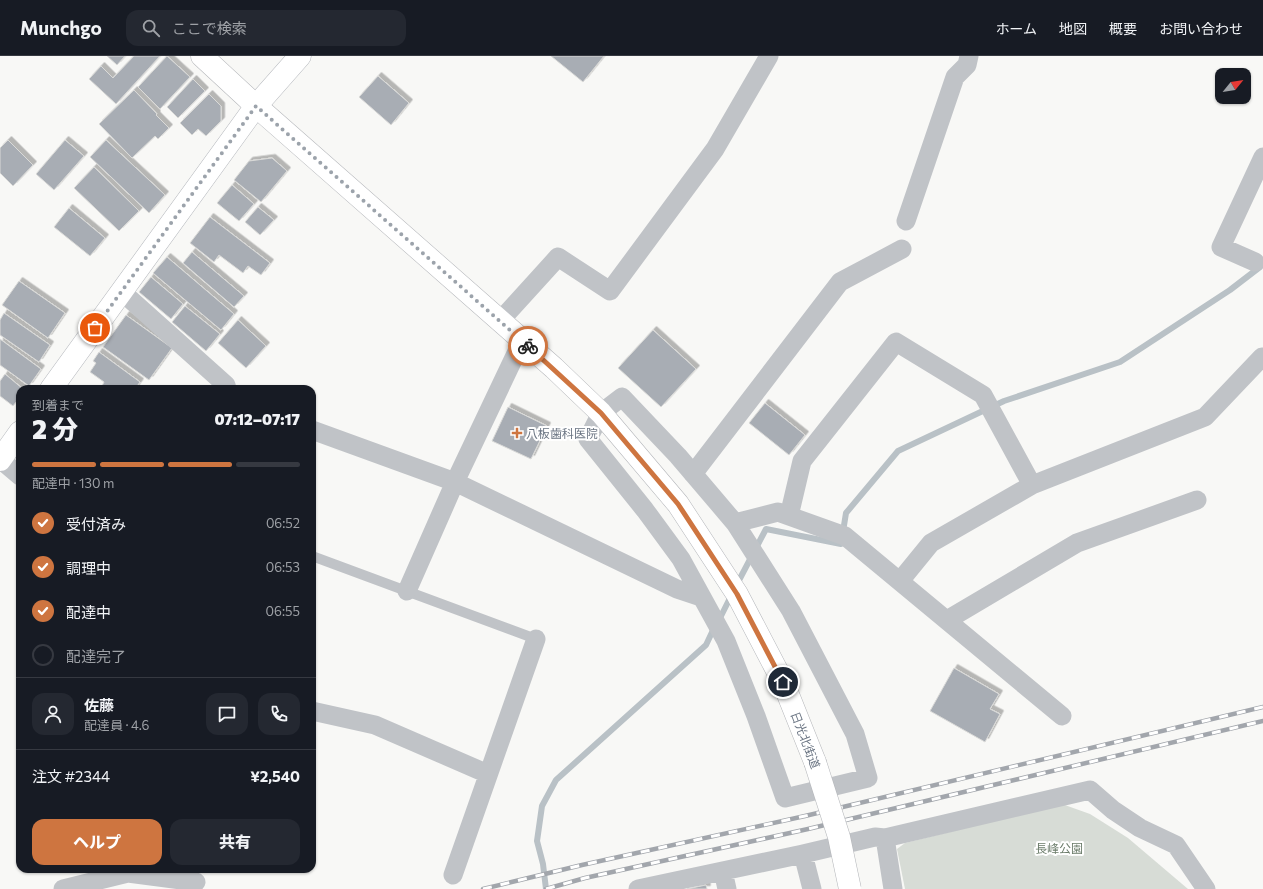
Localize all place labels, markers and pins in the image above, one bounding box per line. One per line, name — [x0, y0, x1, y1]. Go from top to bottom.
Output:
pin — [78, 311, 112, 345]
place label: 八板歯科医院 — [526, 426, 598, 440]
marker: 八板歯科医院 — [511, 427, 523, 439]
pin — [766, 665, 800, 699]

